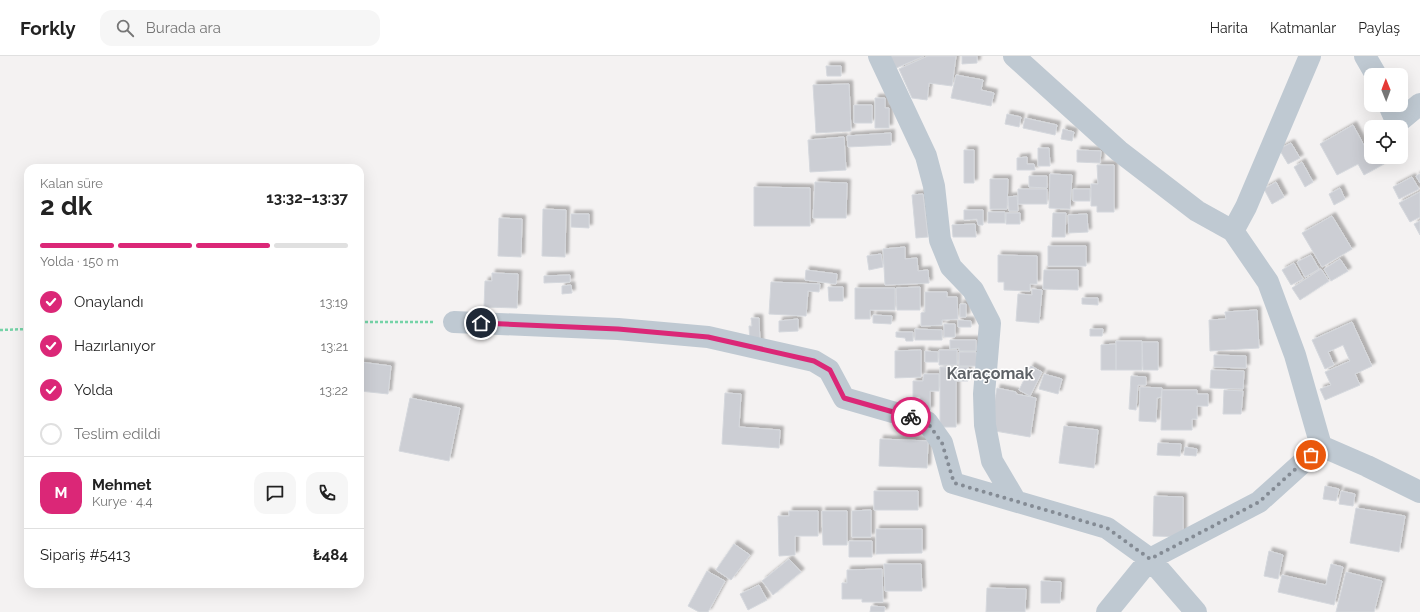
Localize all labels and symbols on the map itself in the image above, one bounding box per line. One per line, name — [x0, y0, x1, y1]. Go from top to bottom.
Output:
north arrow — [1364, 68, 1408, 112]
pin — [464, 306, 498, 340]
district label: Karaçomak — [947, 364, 1033, 383]
courier — [891, 397, 931, 437]
pin — [1294, 438, 1328, 472]

